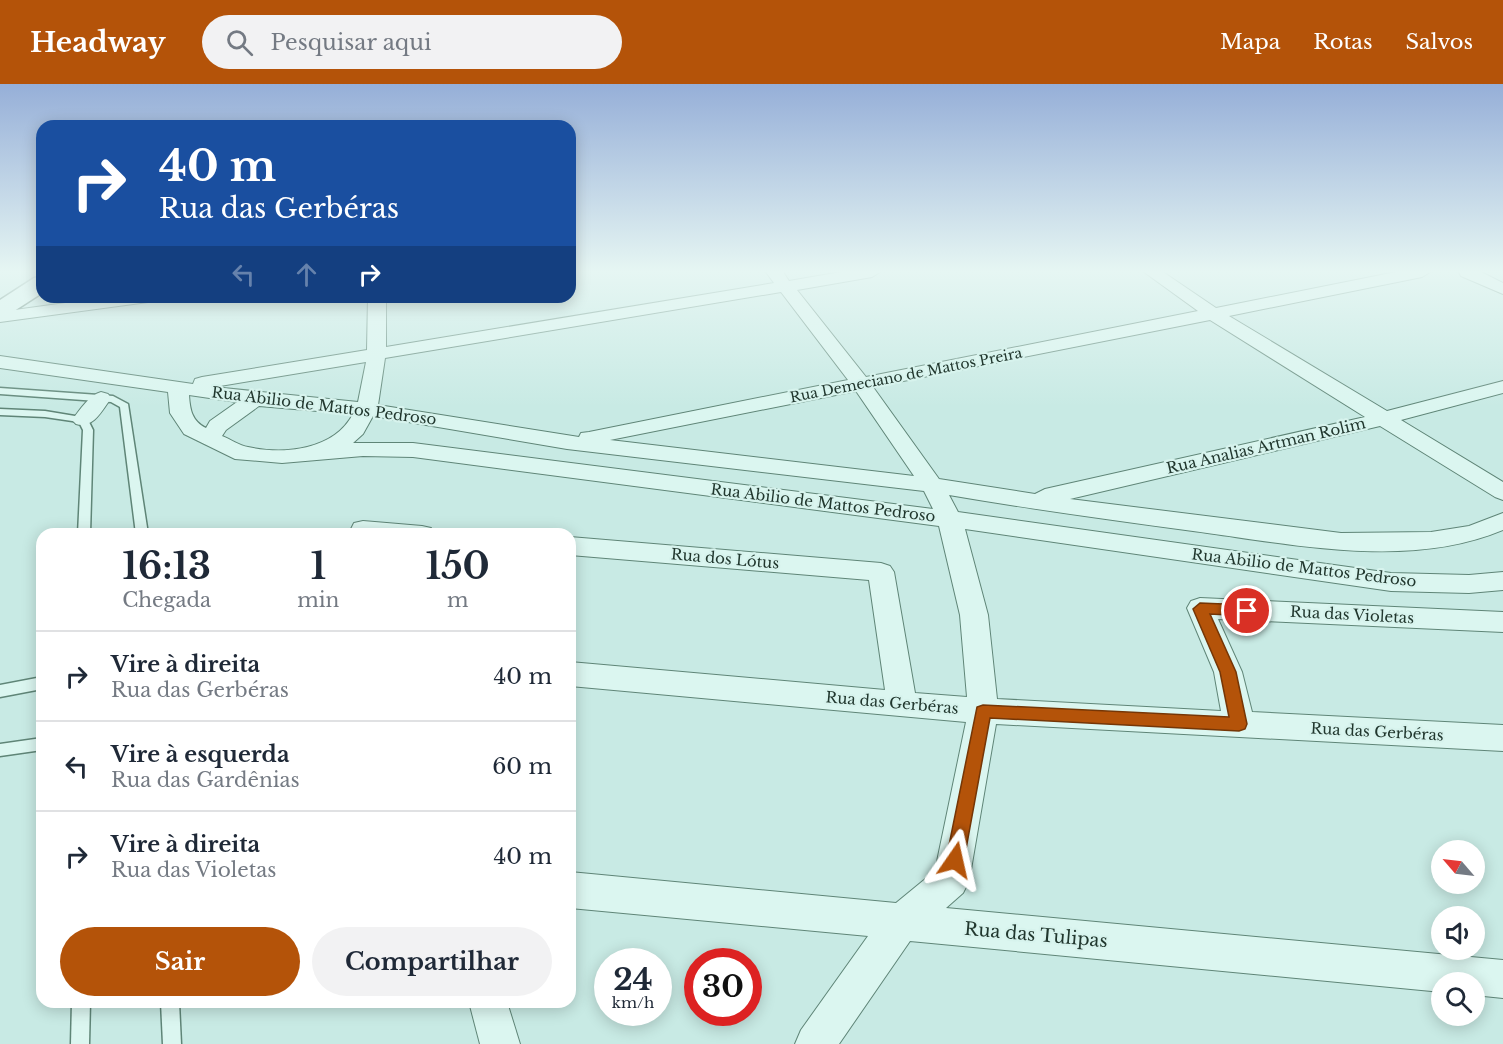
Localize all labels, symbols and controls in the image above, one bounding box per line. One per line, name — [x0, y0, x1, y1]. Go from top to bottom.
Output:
search box — [202, 15, 622, 69]
text: Headway — [30, 25, 166, 60]
icon: search — [223, 26, 256, 59]
text: Pesquisar aqui — [271, 29, 431, 56]
text: Mapa — [1220, 29, 1280, 55]
text: Rotas — [1313, 29, 1373, 55]
text: Salvos — [1406, 29, 1473, 55]
text: 40 m — [159, 140, 276, 192]
icon: right — [60, 144, 138, 222]
text: Rua das Gerbéras — [159, 192, 399, 225]
icon: left — [227, 258, 260, 291]
icon: ahead — [290, 258, 323, 291]
icon: right — [353, 258, 386, 291]
street label: Rua Demeciano de Mattos Preira — [788, 344, 1024, 406]
street label: Rua Abilio de Mattos Pedroso — [211, 382, 438, 429]
street label: Rua Analias Artman Rolim — [1164, 413, 1367, 478]
street label: Rua Abilio de Mattos Pedroso — [710, 479, 937, 526]
text: 16:13 — [122, 544, 211, 589]
text: 1 — [310, 544, 326, 589]
text: 150 — [425, 544, 490, 589]
street label: Rua dos Lótus — [670, 544, 780, 573]
street label: Rua Abilio de Mattos Pedroso — [1191, 544, 1418, 591]
pin — [1221, 585, 1272, 636]
text: Chegada — [122, 588, 211, 612]
text: min — [297, 588, 339, 612]
text: m — [447, 588, 468, 612]
icon: arrive — [1230, 594, 1263, 627]
street label: Rua das Violetas — [1290, 602, 1415, 627]
text: Vire à direita — [111, 651, 260, 678]
icon: right — [60, 660, 93, 693]
text: 40 m — [494, 663, 552, 690]
text: Rua das Gerbéras — [111, 678, 289, 702]
street label: Rua das Gerbéras — [825, 687, 959, 718]
street label: Rua das Gerbéras — [1310, 719, 1444, 744]
text: Vire à esquerda — [111, 741, 290, 768]
icon: left — [60, 750, 93, 783]
text: 60 m — [492, 753, 552, 780]
text: Rua das Gardênias — [111, 768, 300, 792]
position arrow — [923, 828, 987, 892]
text: Vire à direita — [111, 831, 260, 858]
icon: right — [60, 840, 93, 873]
north arrow — [1431, 840, 1485, 894]
map controls — [1431, 840, 1485, 1026]
text: 40 m — [494, 843, 552, 870]
text: Rua das Violetas — [111, 858, 276, 882]
button: sound — [1431, 906, 1485, 960]
street label: Rua das Tulipas — [963, 918, 1109, 952]
button: Sair — [60, 927, 300, 996]
button: Compartilhar — [312, 927, 552, 996]
speed limit sign: 30 — [684, 948, 762, 1026]
text: 24 — [613, 961, 653, 998]
button: search — [1431, 972, 1485, 1026]
text: km/h — [612, 993, 654, 1012]

